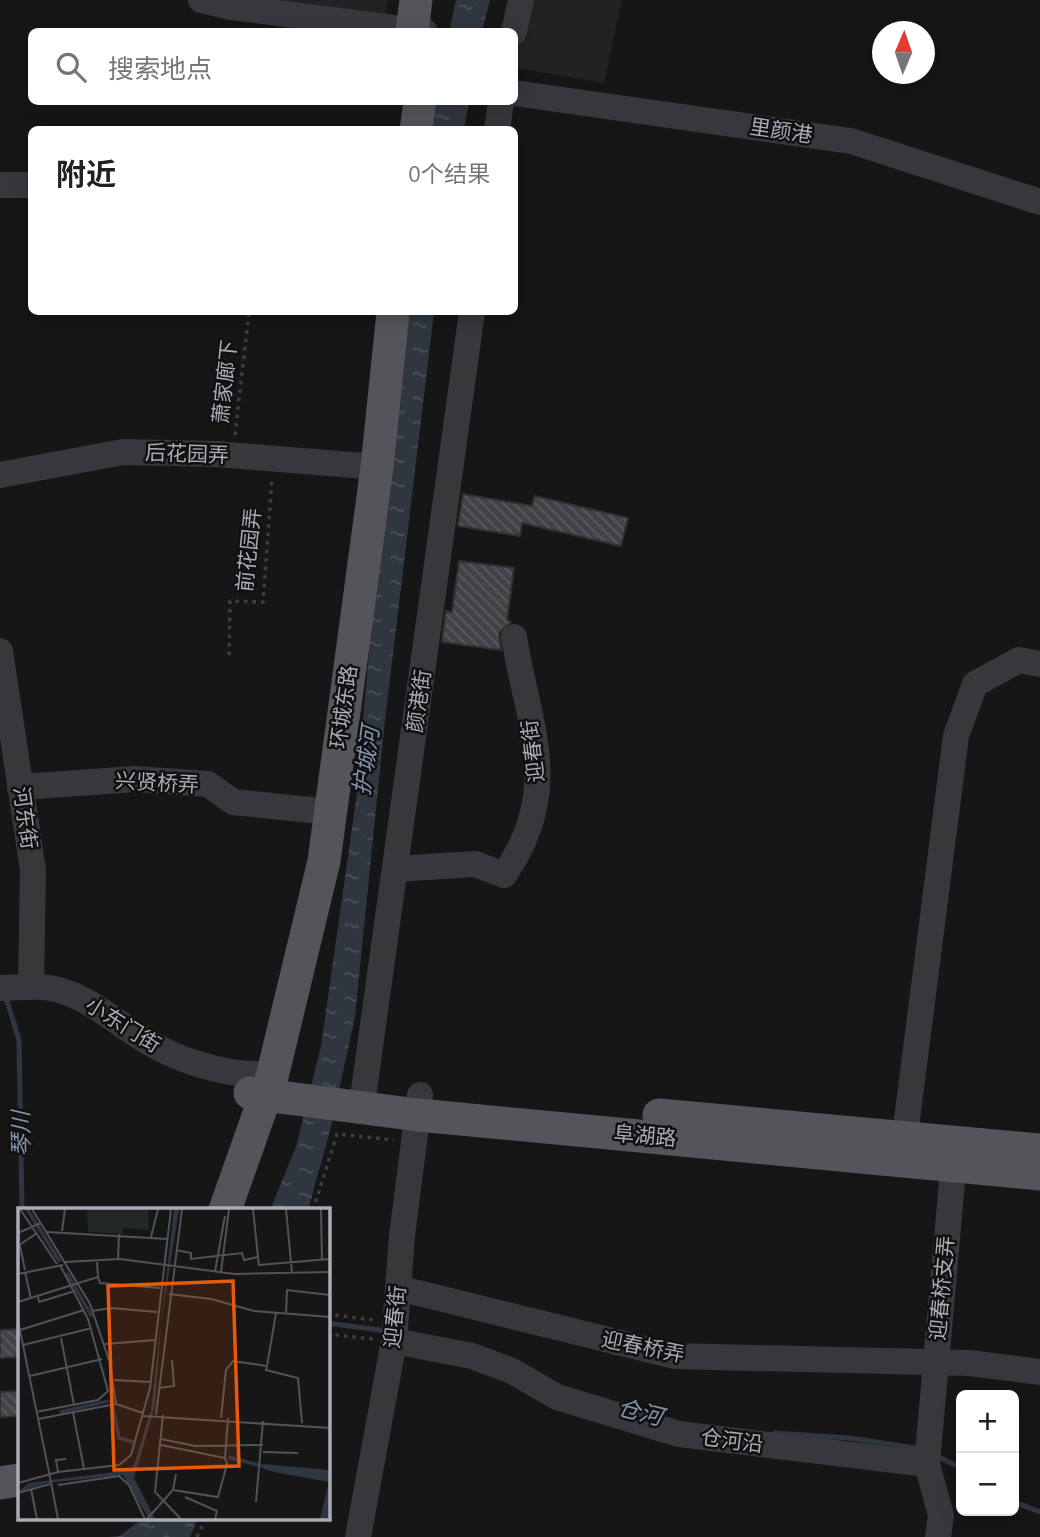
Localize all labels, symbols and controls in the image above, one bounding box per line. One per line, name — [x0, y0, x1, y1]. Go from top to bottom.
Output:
north arrow — [872, 21, 935, 84]
search box — [28, 28, 518, 105]
icon: search — [52, 48, 90, 86]
text: 搜索地点 — [108, 54, 212, 83]
street label: 里颜港 — [748, 114, 814, 146]
text: 附近 — [56, 157, 116, 191]
text: 0个结果 — [408, 161, 490, 186]
street label: 萧家廊下 — [208, 339, 240, 425]
street label: 后花园弄 — [145, 440, 229, 466]
street label: 前花园弄 — [232, 507, 264, 593]
street label: 环城东路 — [325, 664, 361, 750]
street label: 颜港街 — [402, 668, 434, 734]
street label: 迎春街 — [516, 718, 548, 784]
water label: 护城河 — [348, 721, 383, 797]
street label: 兴贤桥弄 — [114, 768, 200, 796]
street label: 河东街 — [10, 785, 42, 851]
street label: 小东门街 — [82, 992, 166, 1057]
water label: 琴川 — [8, 1108, 33, 1157]
street label: 阜湖路 — [613, 1120, 678, 1150]
inset map — [18, 1208, 329, 1520]
street label: 迎春桥支弄 — [924, 1235, 958, 1341]
street label: 迎春街 — [379, 1284, 409, 1349]
street label: 迎春桥弄 — [600, 1326, 687, 1366]
map controls — [956, 1390, 1019, 1516]
button: + — [956, 1390, 1019, 1453]
water label: 仓河 — [615, 1394, 669, 1430]
street label: 仓河沿 — [699, 1424, 765, 1456]
button: − — [956, 1453, 1019, 1516]

